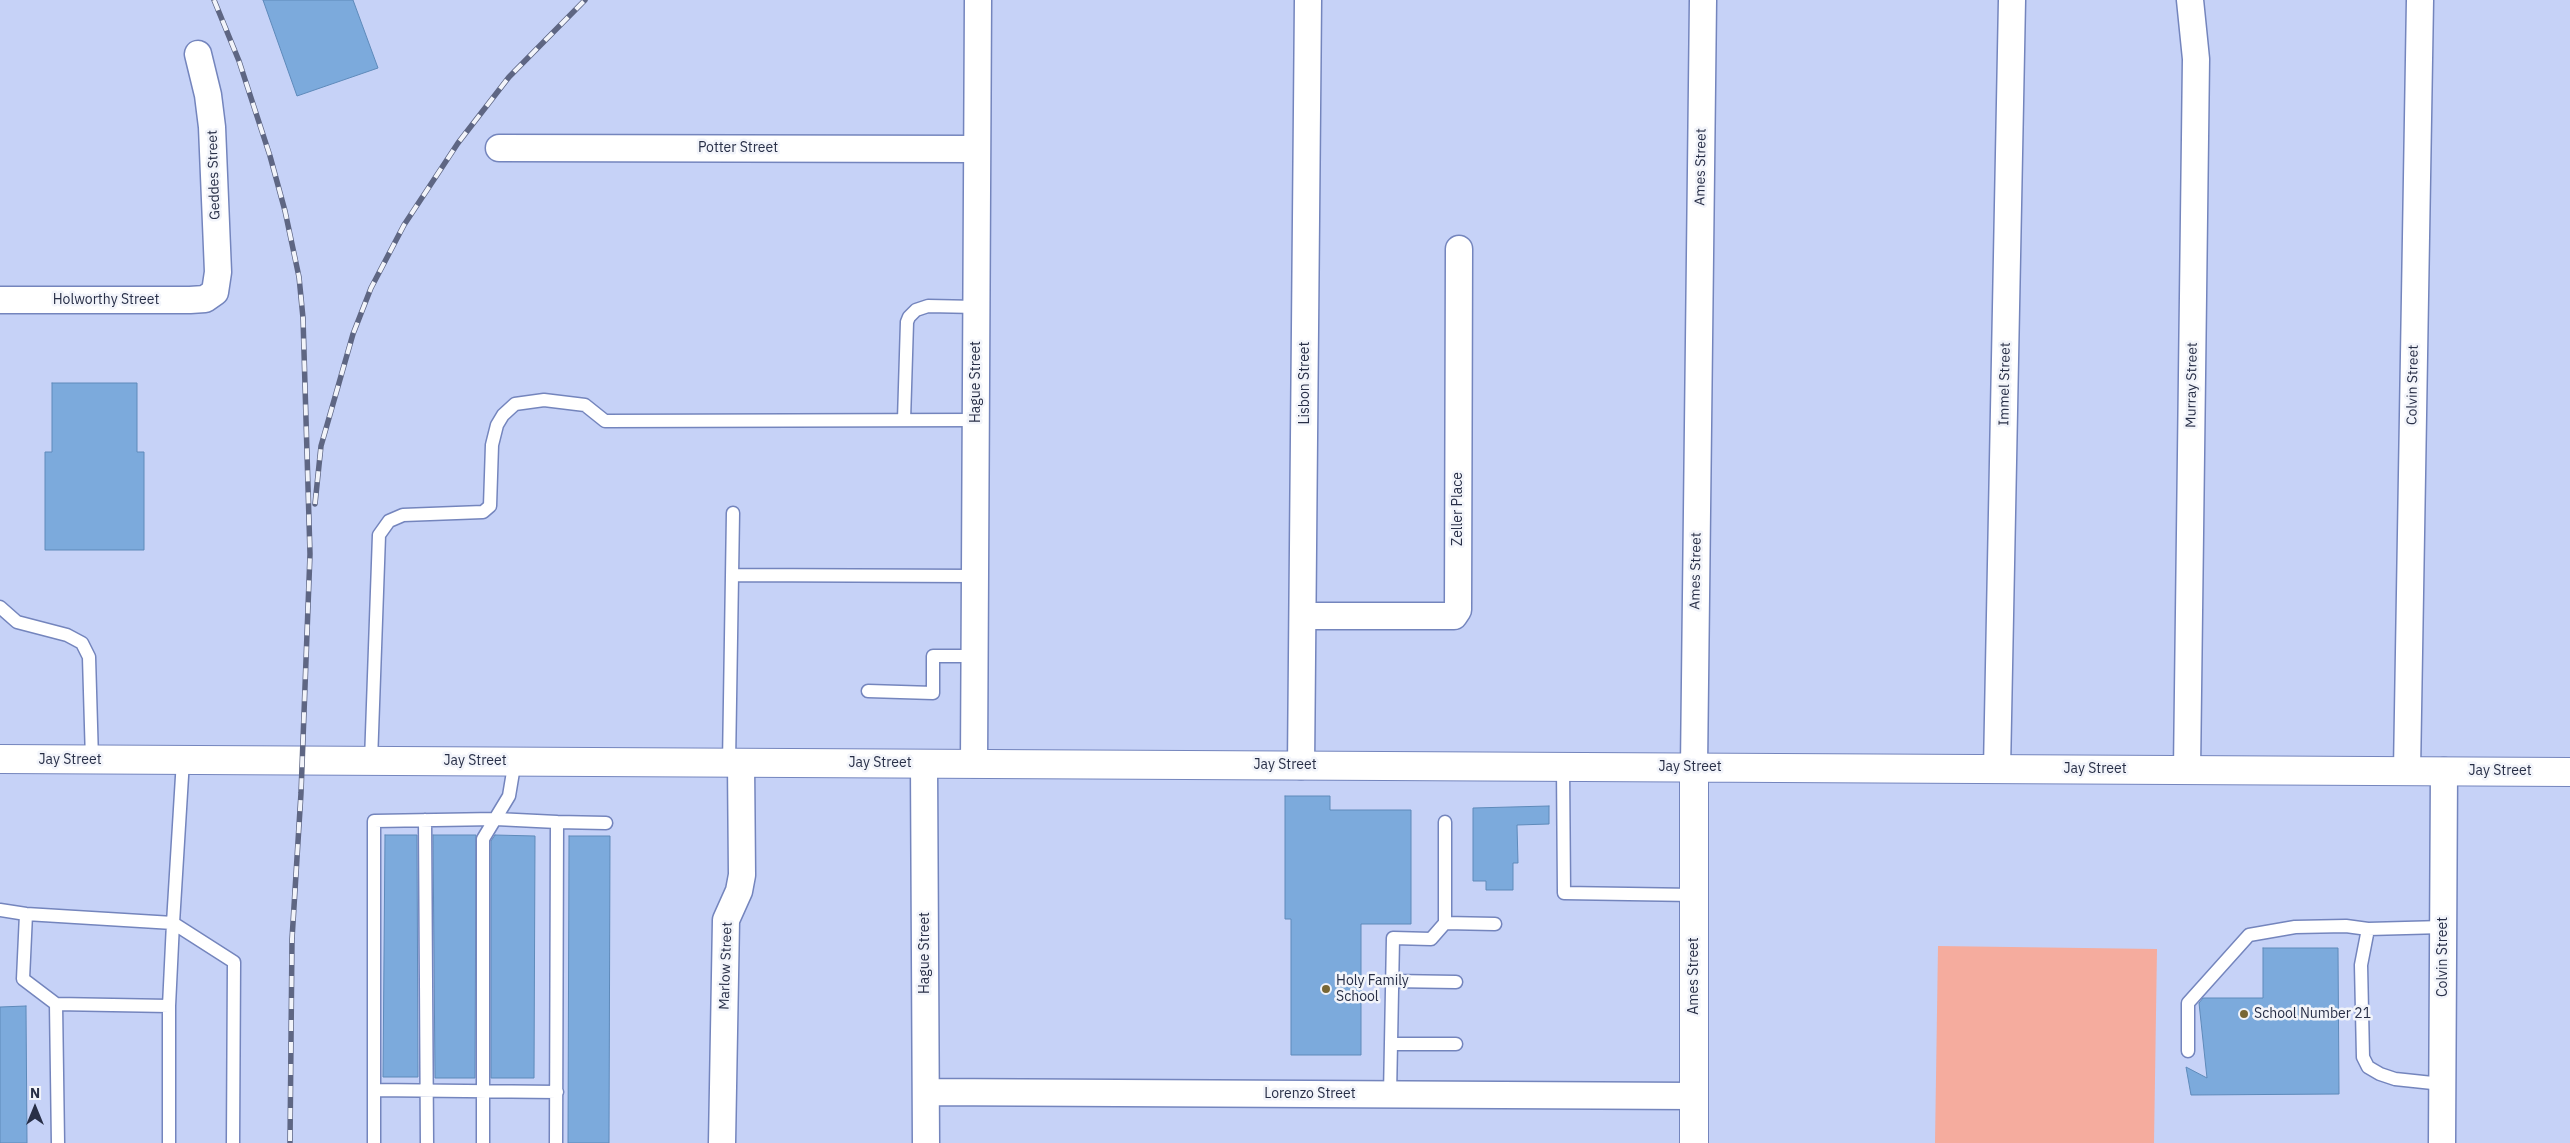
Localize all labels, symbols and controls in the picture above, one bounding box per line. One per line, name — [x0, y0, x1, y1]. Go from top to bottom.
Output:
street label: Ames Street — [1692, 128, 1710, 206]
street label: Geddes Street — [204, 130, 224, 220]
street label: Potter Street — [698, 140, 778, 156]
street label: Holworthy Street — [53, 292, 159, 308]
street label: Hague Street — [968, 341, 984, 423]
street label: Lisbon Street — [1297, 342, 1313, 424]
street label: Immel Street — [1996, 342, 2014, 426]
street label: Murray Street — [2183, 342, 2201, 428]
street label: Colvin Street — [2404, 345, 2422, 425]
street label: Zeller Place — [1450, 472, 1466, 546]
street label: Ames Street — [1687, 532, 1705, 610]
street label: Jay Street — [38, 752, 102, 768]
street label: Jay Street — [443, 753, 507, 769]
street label: Jay Street — [848, 755, 912, 771]
street label: Jay Street — [1253, 757, 1317, 773]
street label: Jay Street — [1658, 759, 1722, 775]
street label: Jay Street — [2063, 761, 2127, 777]
street label: Jay Street — [2468, 763, 2532, 779]
street label: Hague Street — [917, 912, 933, 994]
street label: Colvin Street — [2435, 917, 2451, 997]
street label: Marlow Street — [716, 922, 736, 1010]
street label: Ames Street — [1686, 937, 1702, 1015]
place label: Holy Family School — [1336, 973, 1409, 1006]
marker: Holy Family School — [1320, 983, 1332, 995]
place label: School Number 21 — [2254, 1006, 2371, 1022]
marker: School Number 21 — [2238, 1008, 2250, 1020]
north arrow — [10, 1083, 60, 1133]
text: N — [30, 1084, 40, 1102]
street label: Lorenzo Street — [1264, 1086, 1356, 1102]

